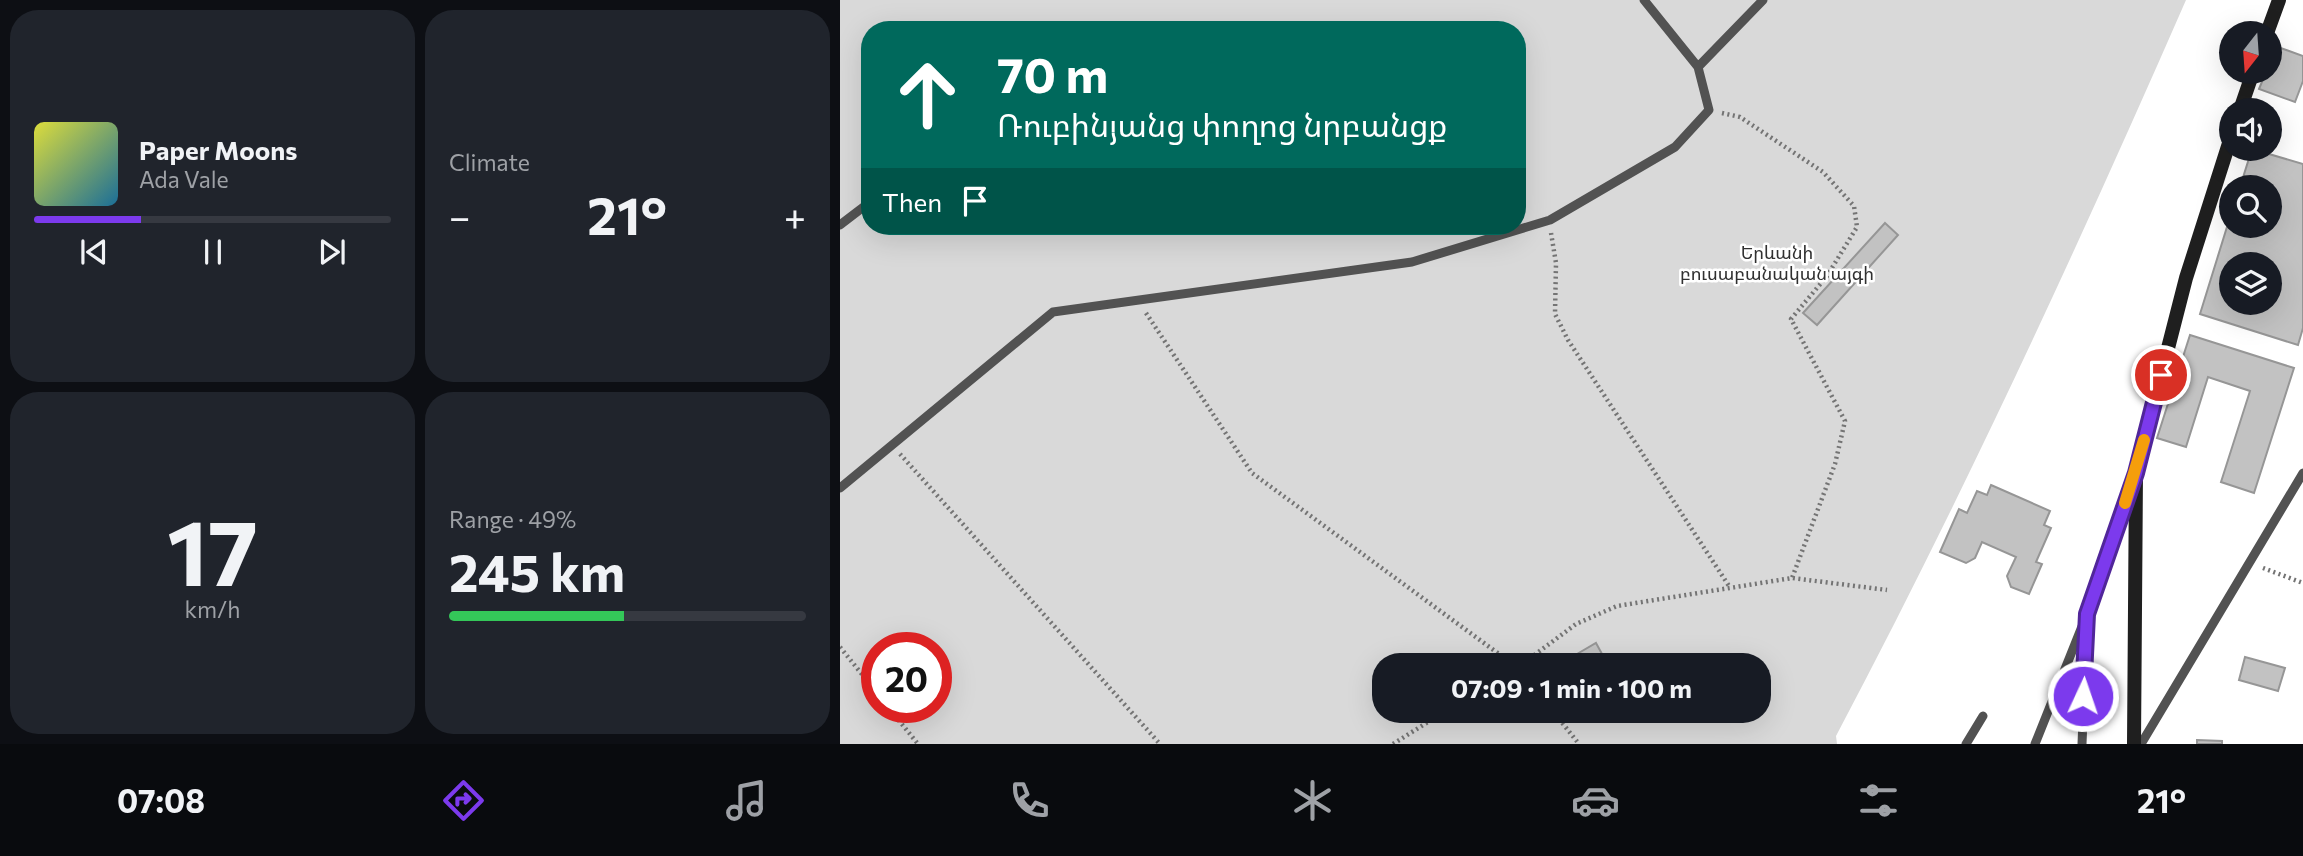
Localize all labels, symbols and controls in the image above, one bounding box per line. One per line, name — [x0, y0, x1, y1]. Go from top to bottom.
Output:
north arrow — [2219, 21, 2282, 84]
map controls — [2219, 21, 2282, 315]
text: 70 m — [997, 43, 1108, 103]
icon: ahead — [882, 49, 973, 140]
button: sound — [2219, 98, 2282, 161]
text: Ռուբինյանց փողոց նրբանցք — [997, 104, 1447, 144]
text: Paper Moons — [139, 134, 297, 165]
text: Climate — [449, 148, 530, 176]
text: Ada Vale — [139, 165, 229, 193]
button: search — [2219, 175, 2282, 238]
text: 21° — [587, 182, 667, 246]
icon: arrive — [956, 182, 994, 220]
text: Then — [882, 186, 942, 217]
text: − — [449, 192, 471, 239]
text: + — [784, 192, 806, 239]
icon: previous — [75, 233, 113, 271]
icon: pause — [194, 233, 232, 271]
icon: next — [313, 233, 351, 271]
park label: Երևանի բուսաբանական այգի — [1680, 241, 1874, 284]
button: layers — [2219, 252, 2282, 315]
pin — [2131, 345, 2191, 405]
icon: arrive — [2142, 356, 2180, 394]
text: 17 — [167, 493, 258, 605]
text: Range · 49% — [449, 505, 576, 533]
text: 245 km — [449, 539, 625, 603]
text: km/h — [185, 595, 240, 623]
speed limit sign: 20 — [861, 632, 952, 723]
position arrow — [2046, 659, 2120, 733]
text: 07:09 · 1 min · 100 m — [1451, 672, 1692, 703]
icon: directions — [439, 776, 488, 825]
icon: music — [722, 776, 771, 825]
icon: phone — [1005, 776, 1054, 825]
icon: climate — [1288, 776, 1337, 825]
icon: car — [1571, 776, 1620, 825]
icon: filters — [1854, 776, 1903, 825]
text: 07:08 — [117, 780, 205, 820]
text: 21° — [2137, 780, 2186, 820]

